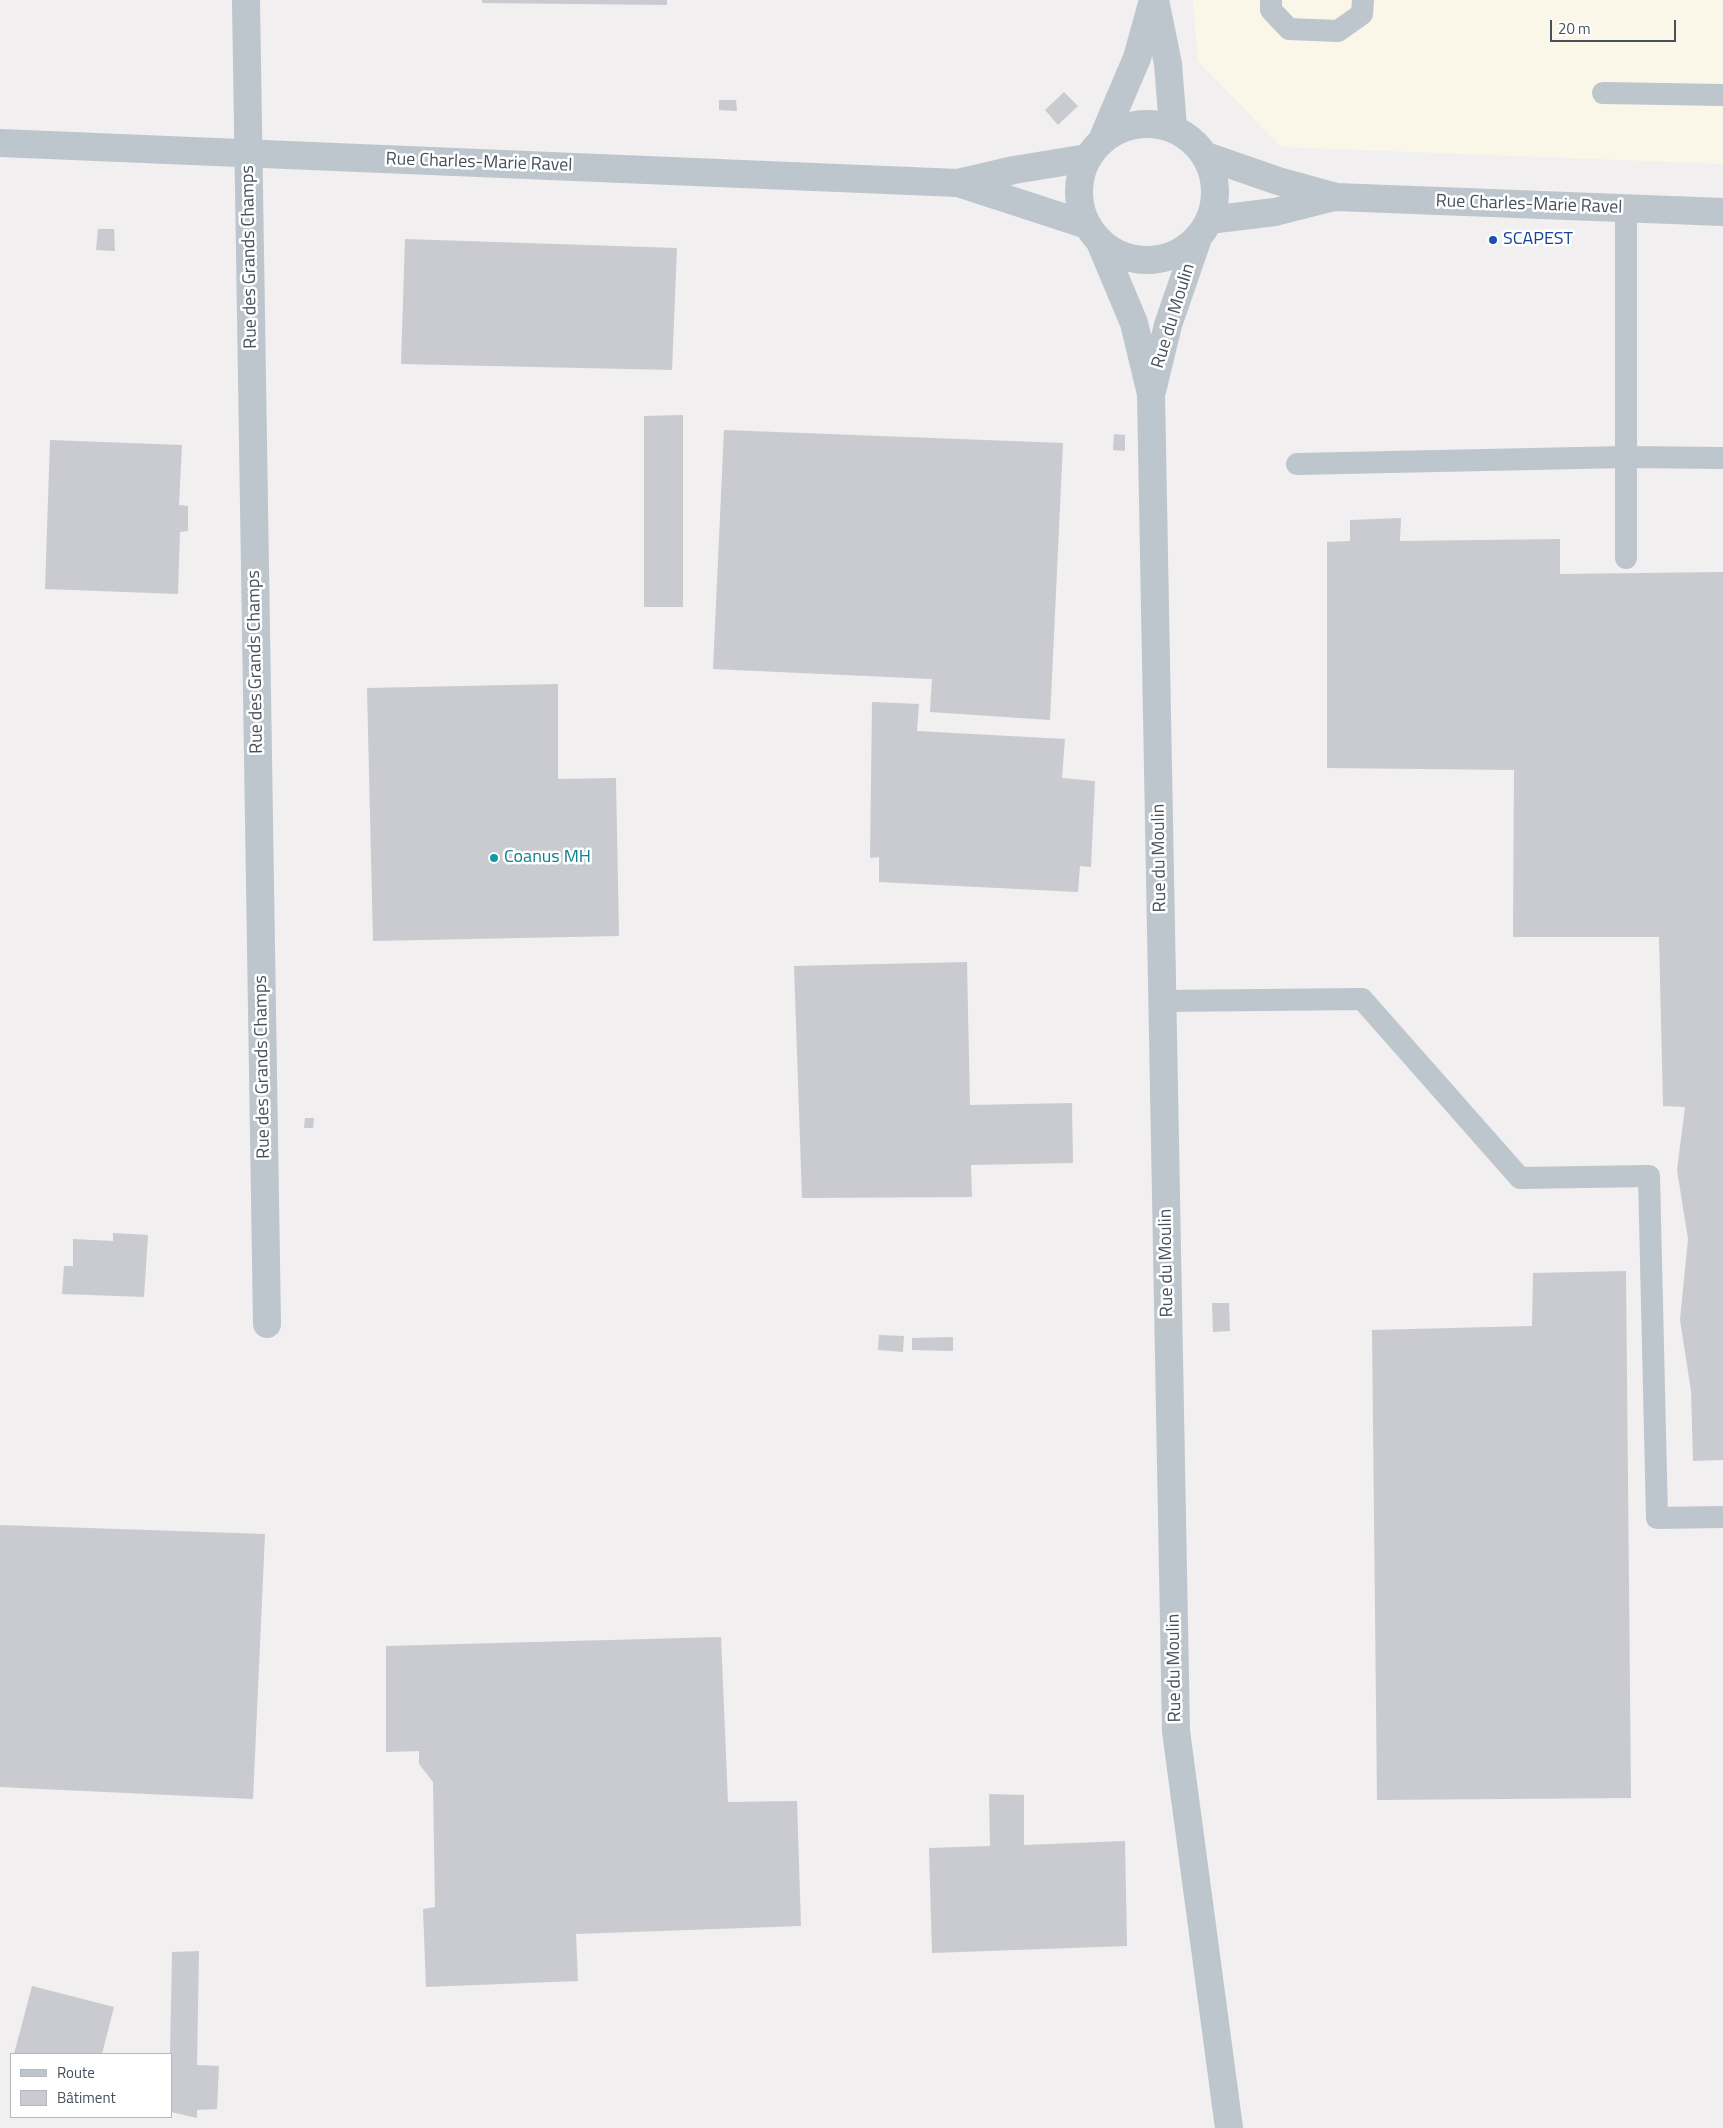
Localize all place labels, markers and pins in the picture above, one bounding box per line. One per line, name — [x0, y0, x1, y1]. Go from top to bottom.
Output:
place label: SCAPEST — [1503, 229, 1573, 251]
marker: SCAPEST — [1487, 234, 1499, 246]
place label: Coanus MH — [504, 847, 591, 869]
marker: Coanus MH — [488, 852, 500, 864]

